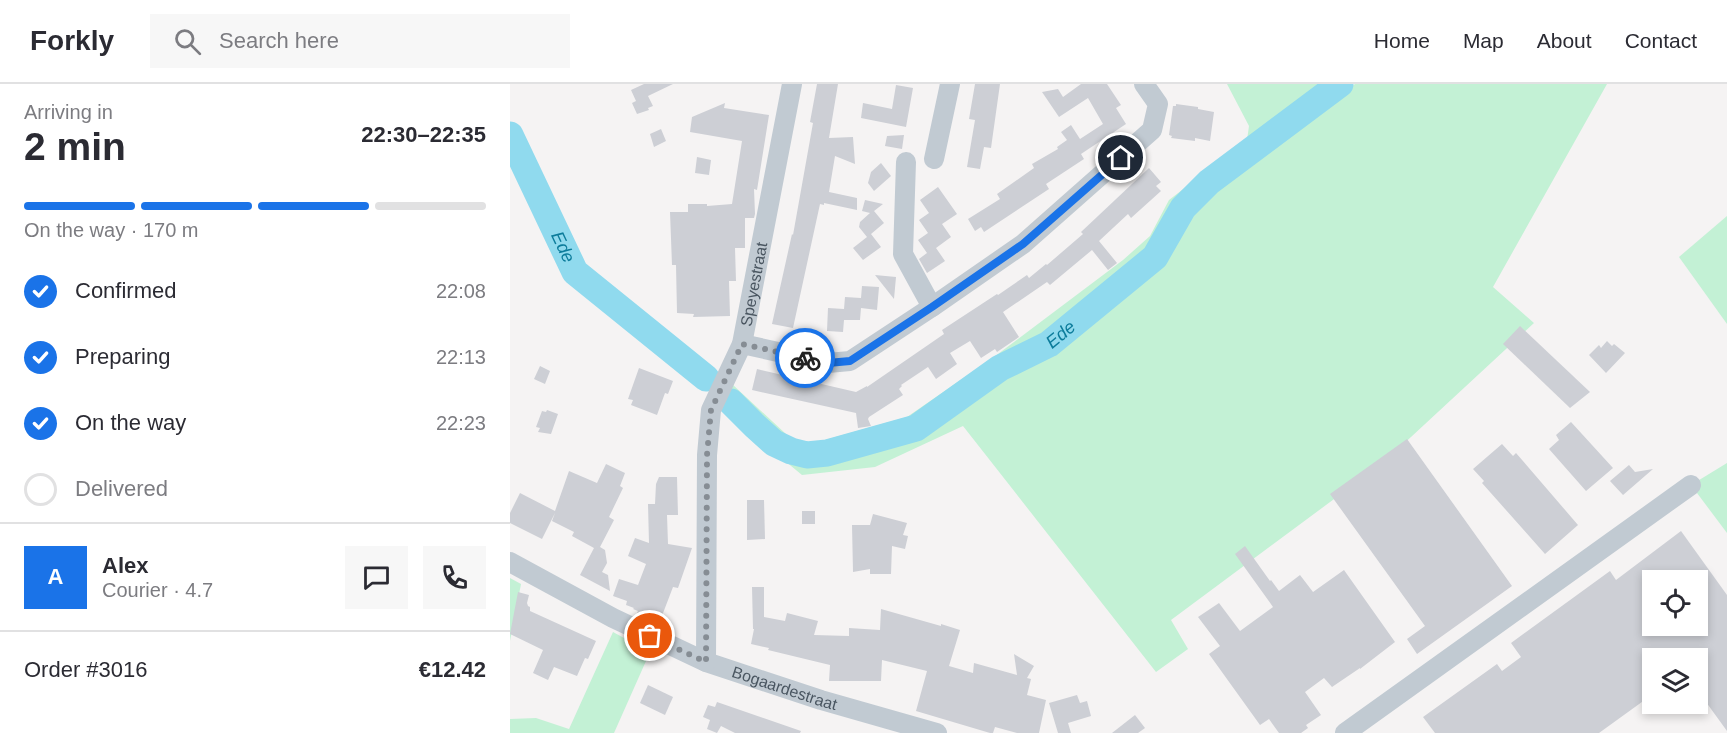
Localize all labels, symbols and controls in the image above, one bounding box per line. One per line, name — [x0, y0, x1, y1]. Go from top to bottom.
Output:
search box — [150, 14, 570, 68]
text: Forkly — [30, 25, 114, 56]
icon: search — [171, 25, 204, 58]
text: Search here — [219, 28, 339, 53]
text: Home — [1374, 29, 1430, 52]
text: Map — [1463, 29, 1504, 52]
text: About — [1537, 29, 1592, 52]
text: Contact — [1625, 29, 1697, 52]
text: Arriving in — [24, 101, 113, 123]
text: 22:30–22:35 — [361, 122, 486, 147]
text: 2 min — [24, 125, 126, 168]
pin — [1095, 132, 1146, 183]
icon: home — [1104, 141, 1137, 174]
text: On the way · 170 m — [24, 219, 199, 241]
water label: Ede — [547, 228, 579, 266]
street label: Speyestraat — [738, 240, 771, 328]
icon: check — [24, 275, 57, 308]
text: Confirmed — [75, 278, 176, 303]
text: 22:08 — [436, 280, 486, 302]
water label: Ede — [1042, 317, 1079, 352]
courier — [775, 328, 835, 388]
icon: check — [24, 341, 57, 374]
icon: bike — [789, 342, 822, 375]
text: Preparing — [75, 344, 170, 369]
text: 22:13 — [436, 346, 486, 368]
icon: check — [24, 407, 57, 440]
text: On the way — [75, 410, 186, 435]
text: 22:23 — [436, 412, 486, 434]
text: Delivered — [75, 476, 168, 501]
button: chat — [345, 546, 408, 609]
button: phone — [423, 546, 486, 609]
text: Alex — [102, 553, 148, 578]
text: A — [48, 564, 63, 589]
map controls — [1642, 570, 1708, 714]
button: locate — [1642, 570, 1708, 636]
text: Courier · 4.7 — [102, 579, 213, 601]
pin — [624, 610, 675, 661]
icon: bag — [633, 619, 666, 652]
button: layers — [1642, 648, 1708, 714]
text: Order #3016 — [24, 657, 148, 682]
text: €12.42 — [419, 657, 486, 682]
street label: Bogaardestraat — [730, 663, 840, 713]

